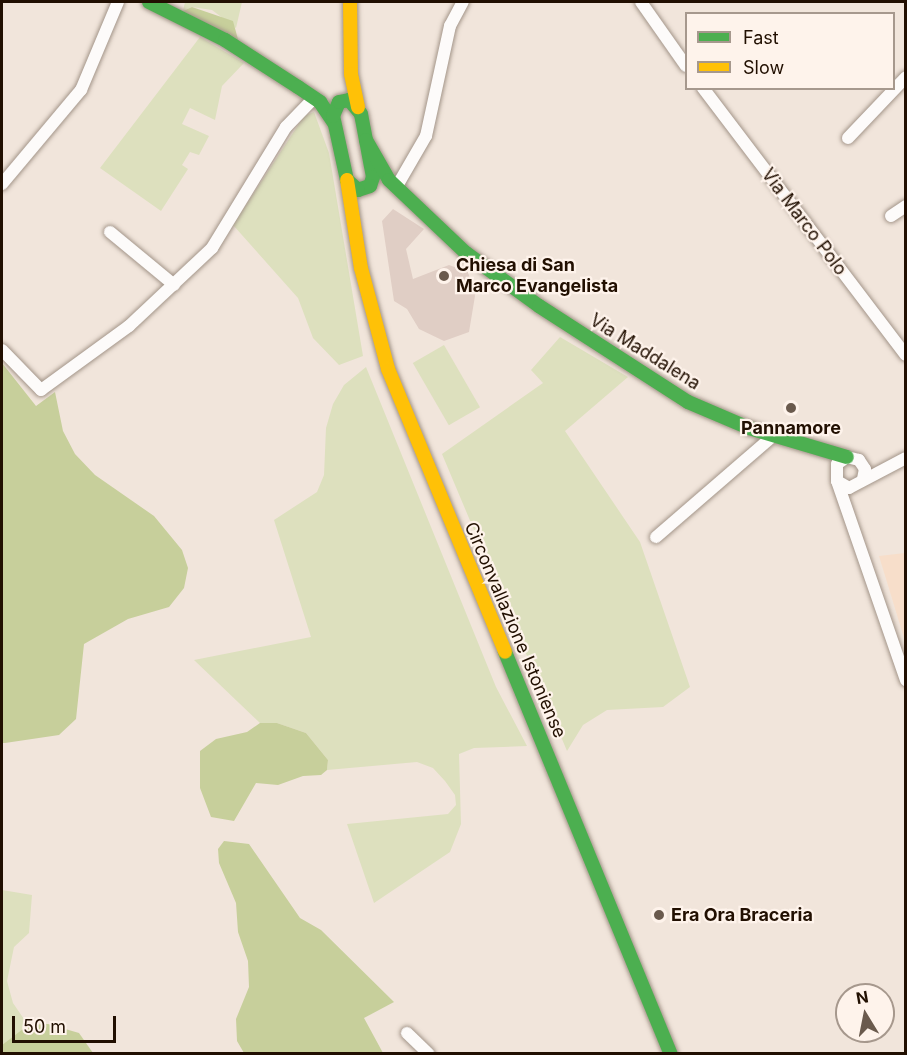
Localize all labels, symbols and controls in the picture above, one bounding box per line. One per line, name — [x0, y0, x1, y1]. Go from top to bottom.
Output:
legend — [685, 12, 895, 90]
text: Fast — [743, 27, 779, 48]
text: Slow — [743, 57, 784, 78]
street label: Via Marco Polo — [757, 164, 851, 280]
place label: Chiesa di San Marco Evangelista — [456, 255, 618, 298]
marker: Chiesa di San Marco Evangelista — [437, 269, 451, 283]
street label: Via Maddalena — [586, 309, 704, 395]
marker: Pannamore — [784, 401, 798, 415]
place label: Pannamore — [741, 417, 841, 439]
street label: Circonvallazione Istoniense — [460, 519, 570, 741]
place label: Era Ora Braceria — [671, 904, 813, 926]
marker: Era Ora Braceria — [652, 908, 666, 922]
north arrow — [835, 983, 895, 1043]
text: N — [854, 986, 870, 1008]
scale bar — [15, 1004, 118, 1042]
text: 50 m — [23, 1016, 66, 1037]

